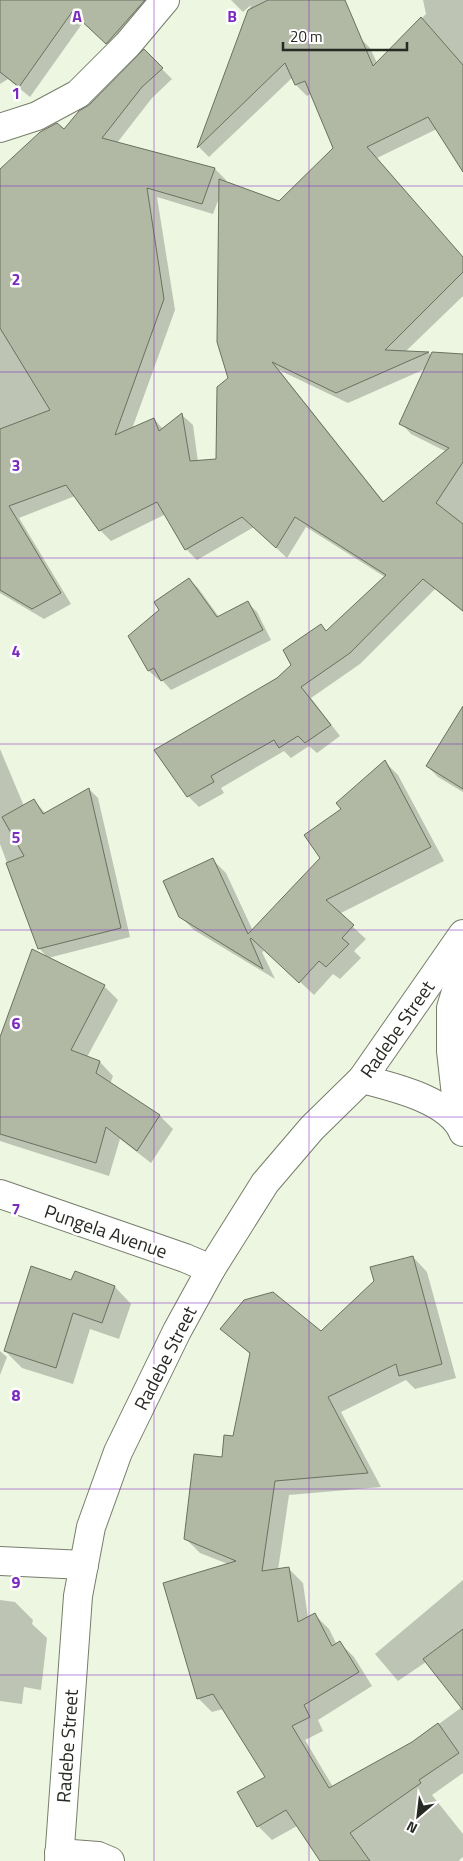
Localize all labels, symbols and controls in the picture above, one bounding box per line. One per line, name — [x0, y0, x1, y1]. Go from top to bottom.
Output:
text: A — [72, 4, 82, 28]
text: B — [227, 4, 237, 28]
scale bar — [283, 20, 407, 52]
text: 20 m — [290, 25, 323, 48]
text: 1 — [12, 81, 20, 105]
text: 2 — [12, 267, 20, 291]
text: 3 — [12, 453, 20, 477]
text: 4 — [12, 639, 21, 663]
text: 5 — [12, 825, 21, 849]
street label: Radebe Street — [352, 974, 441, 1084]
text: 6 — [12, 1011, 21, 1035]
street label: Pungela Avenue — [41, 1196, 172, 1265]
text: 7 — [12, 1197, 20, 1221]
street label: Radebe Street — [126, 1300, 203, 1415]
text: 8 — [12, 1383, 21, 1407]
text: 9 — [12, 1570, 21, 1594]
street label: Radebe Street — [48, 1688, 85, 1804]
north arrow — [393, 1791, 443, 1841]
text: N — [402, 1816, 421, 1839]

